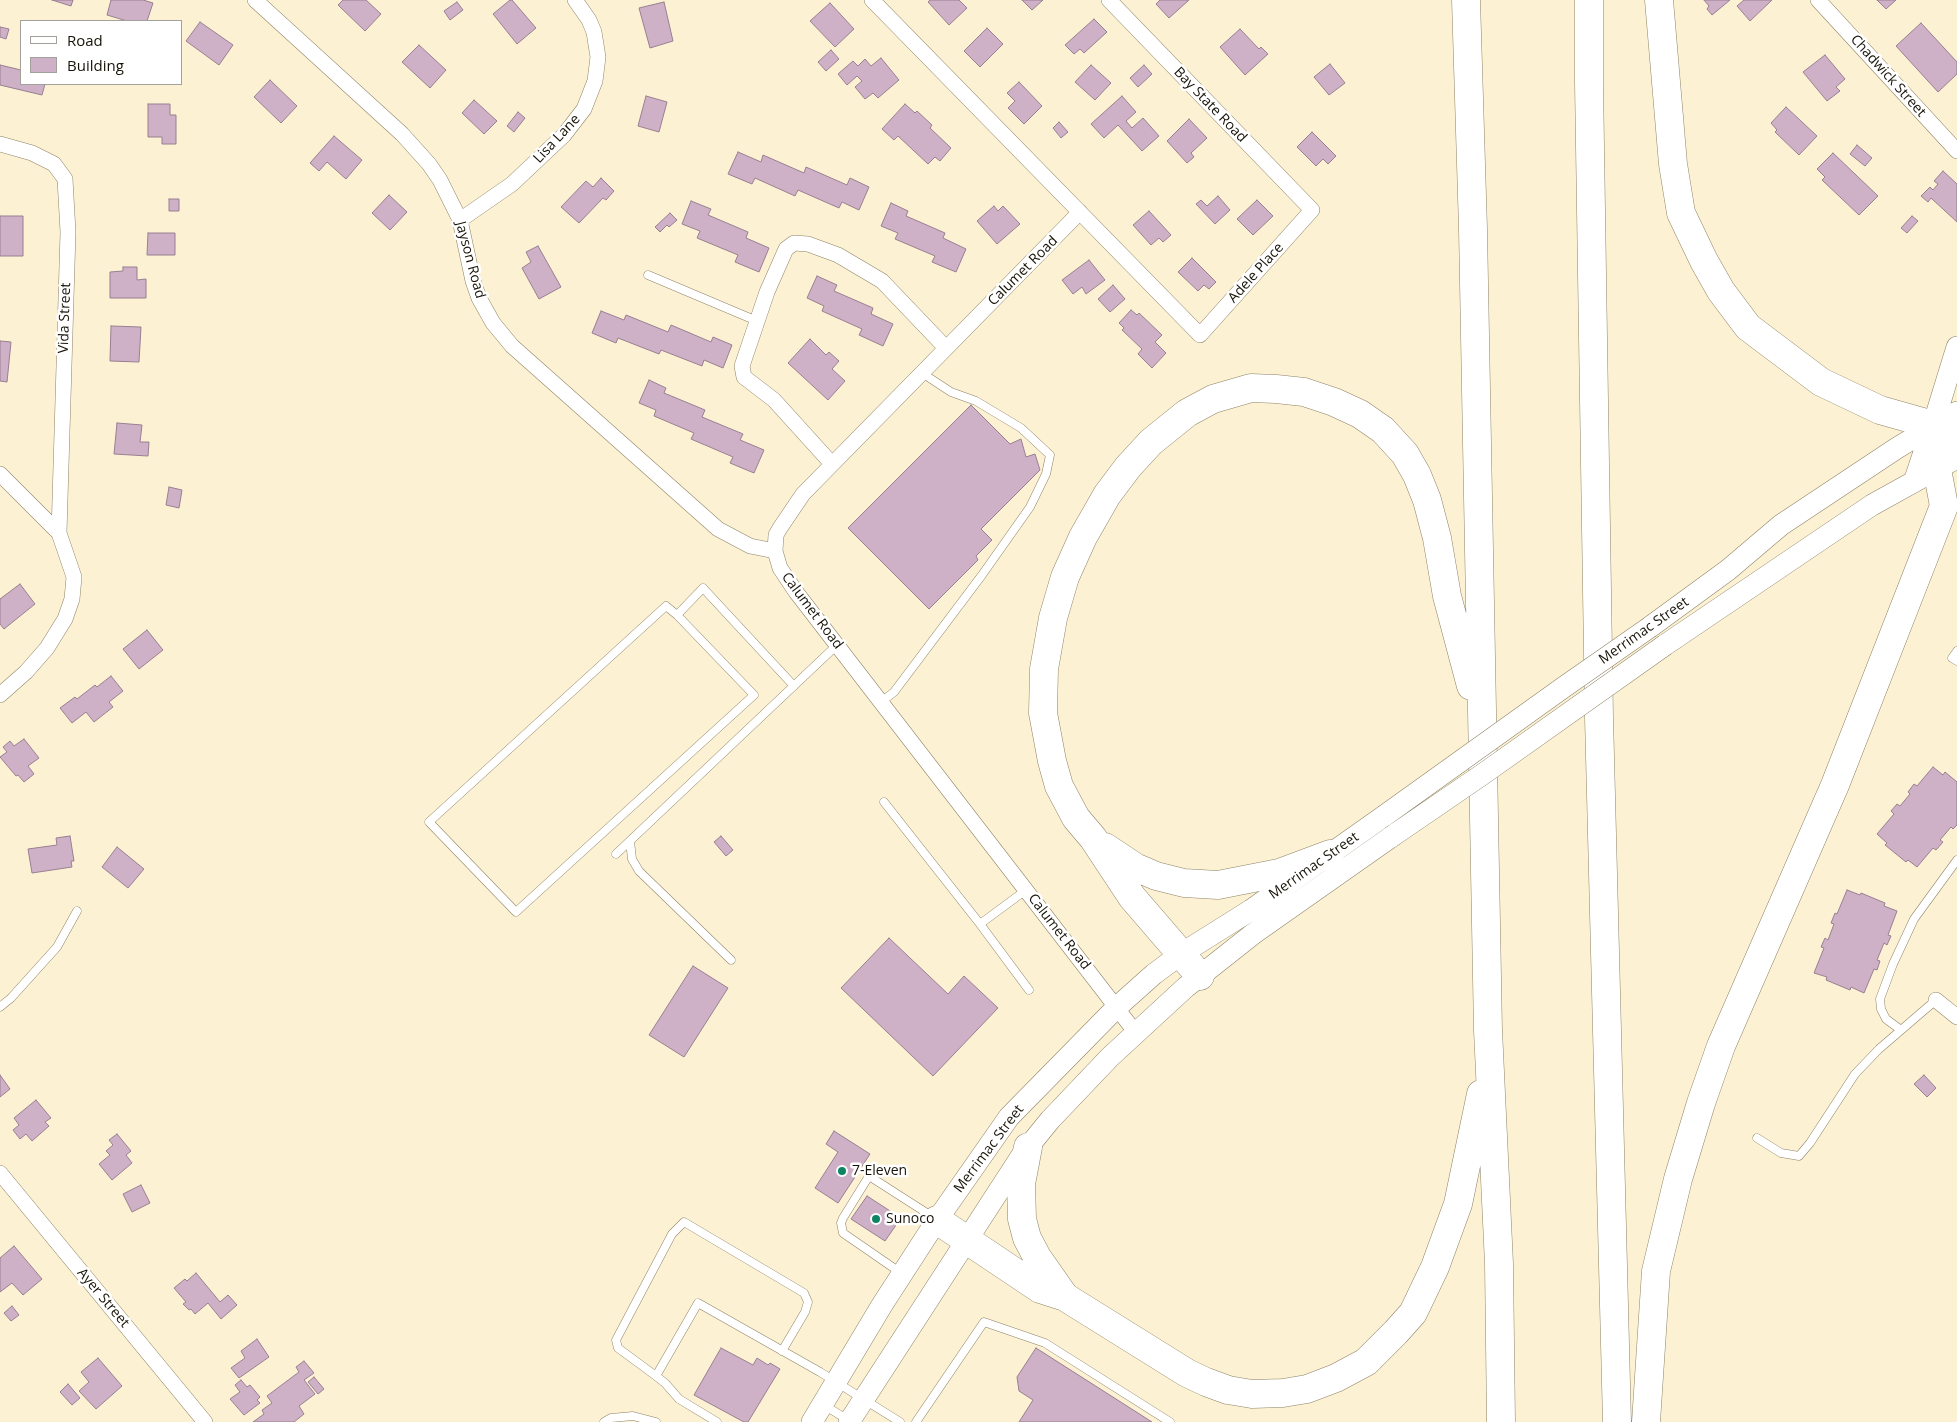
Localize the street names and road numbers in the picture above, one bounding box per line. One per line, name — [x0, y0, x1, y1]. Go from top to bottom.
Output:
street label: Chadwick Street — [1847, 31, 1929, 121]
street label: Bay State Road — [1170, 64, 1250, 146]
street label: Lisa Lane — [530, 111, 584, 167]
street label: Jayson Road — [452, 220, 488, 300]
street label: Calumet Road — [985, 233, 1061, 309]
street label: Adele Place — [1225, 240, 1287, 306]
street label: Vida Street — [55, 282, 75, 354]
street label: Calumet Road — [778, 569, 846, 653]
street label: Merrimac Street — [1596, 594, 1692, 668]
street label: Merrimac Street — [1266, 829, 1362, 903]
street label: Calumet Road — [1024, 891, 1094, 973]
street label: Merrimac Street — [951, 1102, 1027, 1196]
street label: Ayer Street — [73, 1265, 133, 1331]

